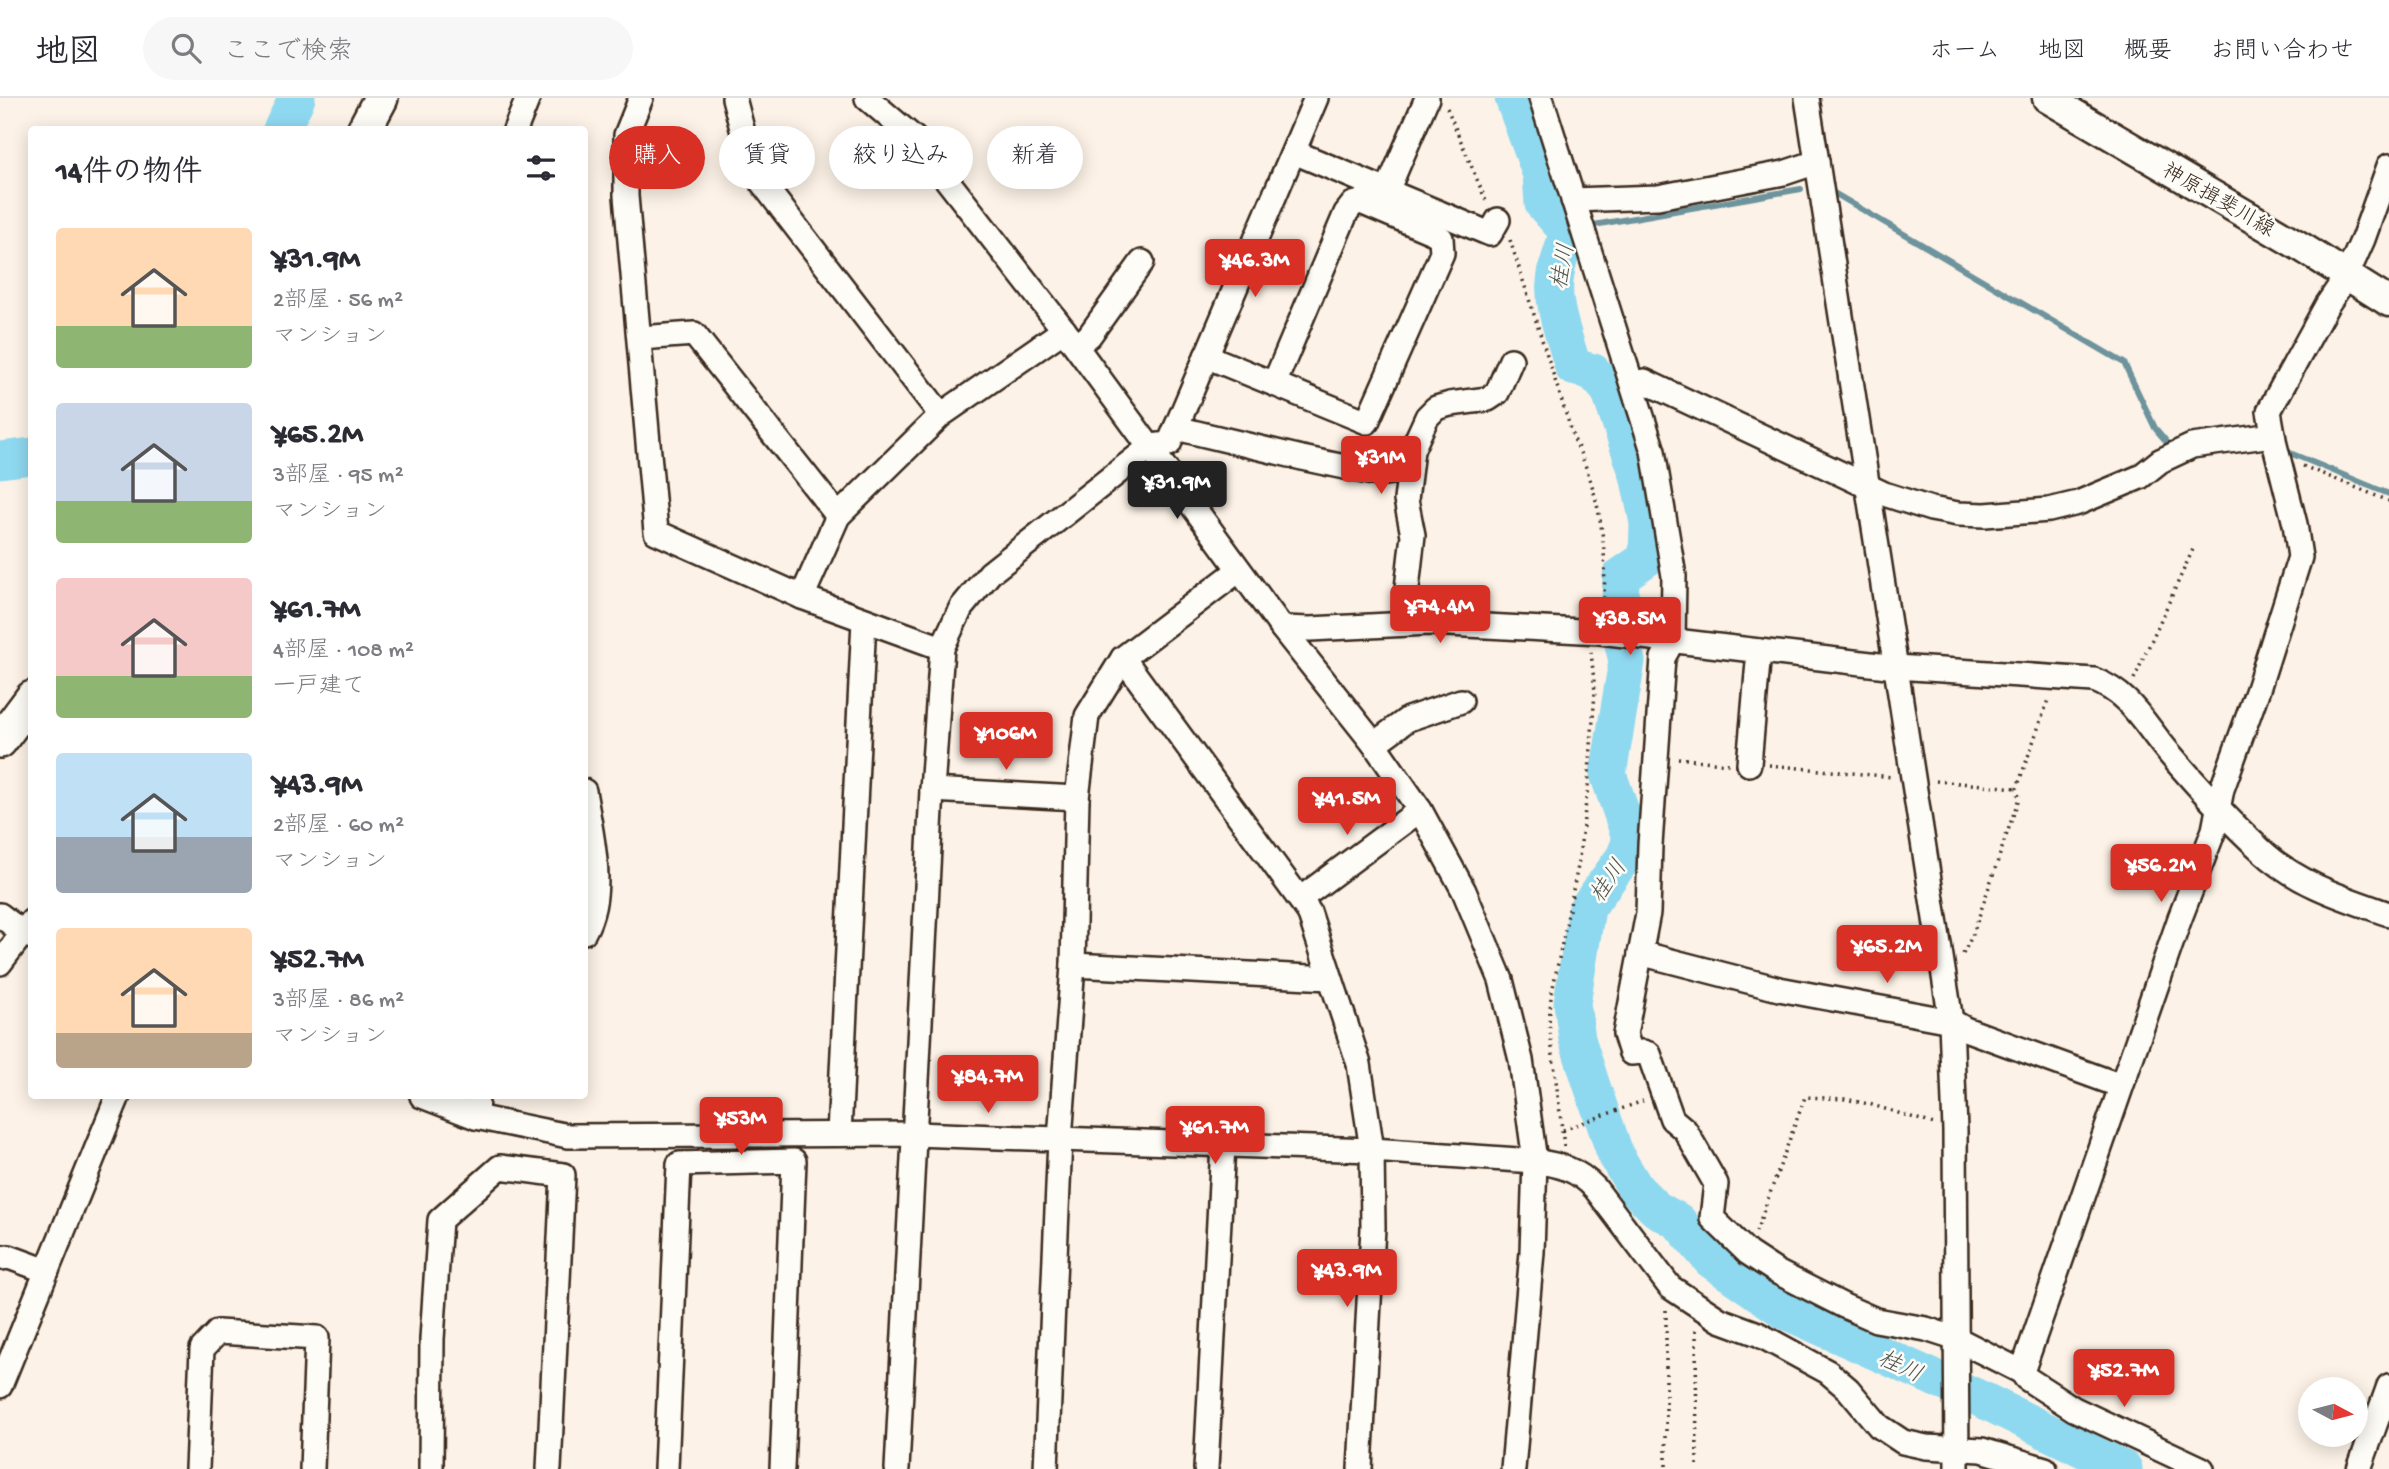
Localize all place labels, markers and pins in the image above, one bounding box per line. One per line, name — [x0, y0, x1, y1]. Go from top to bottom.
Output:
pin: ¥46.3M — [1198, 240, 1312, 299]
pin: ¥31M — [1340, 436, 1422, 496]
pin: ¥31.9M — [1120, 462, 1234, 521]
pin: ¥74.4M — [1383, 586, 1497, 645]
pin: ¥38.5M — [1573, 598, 1687, 657]
pin: ¥106M — [957, 712, 1055, 772]
pin: ¥41.5M — [1290, 778, 1404, 837]
pin: ¥56.2M — [2104, 844, 2218, 904]
pin: ¥65.2M — [1830, 926, 1944, 985]
pin: ¥84.7M — [931, 1056, 1045, 1115]
pin: ¥53M — [700, 1098, 782, 1157]
pin: ¥61.7M — [1158, 1107, 1272, 1166]
pin: ¥43.9M — [1290, 1250, 1404, 1309]
pin: ¥52.7M — [2067, 1350, 2181, 1409]

